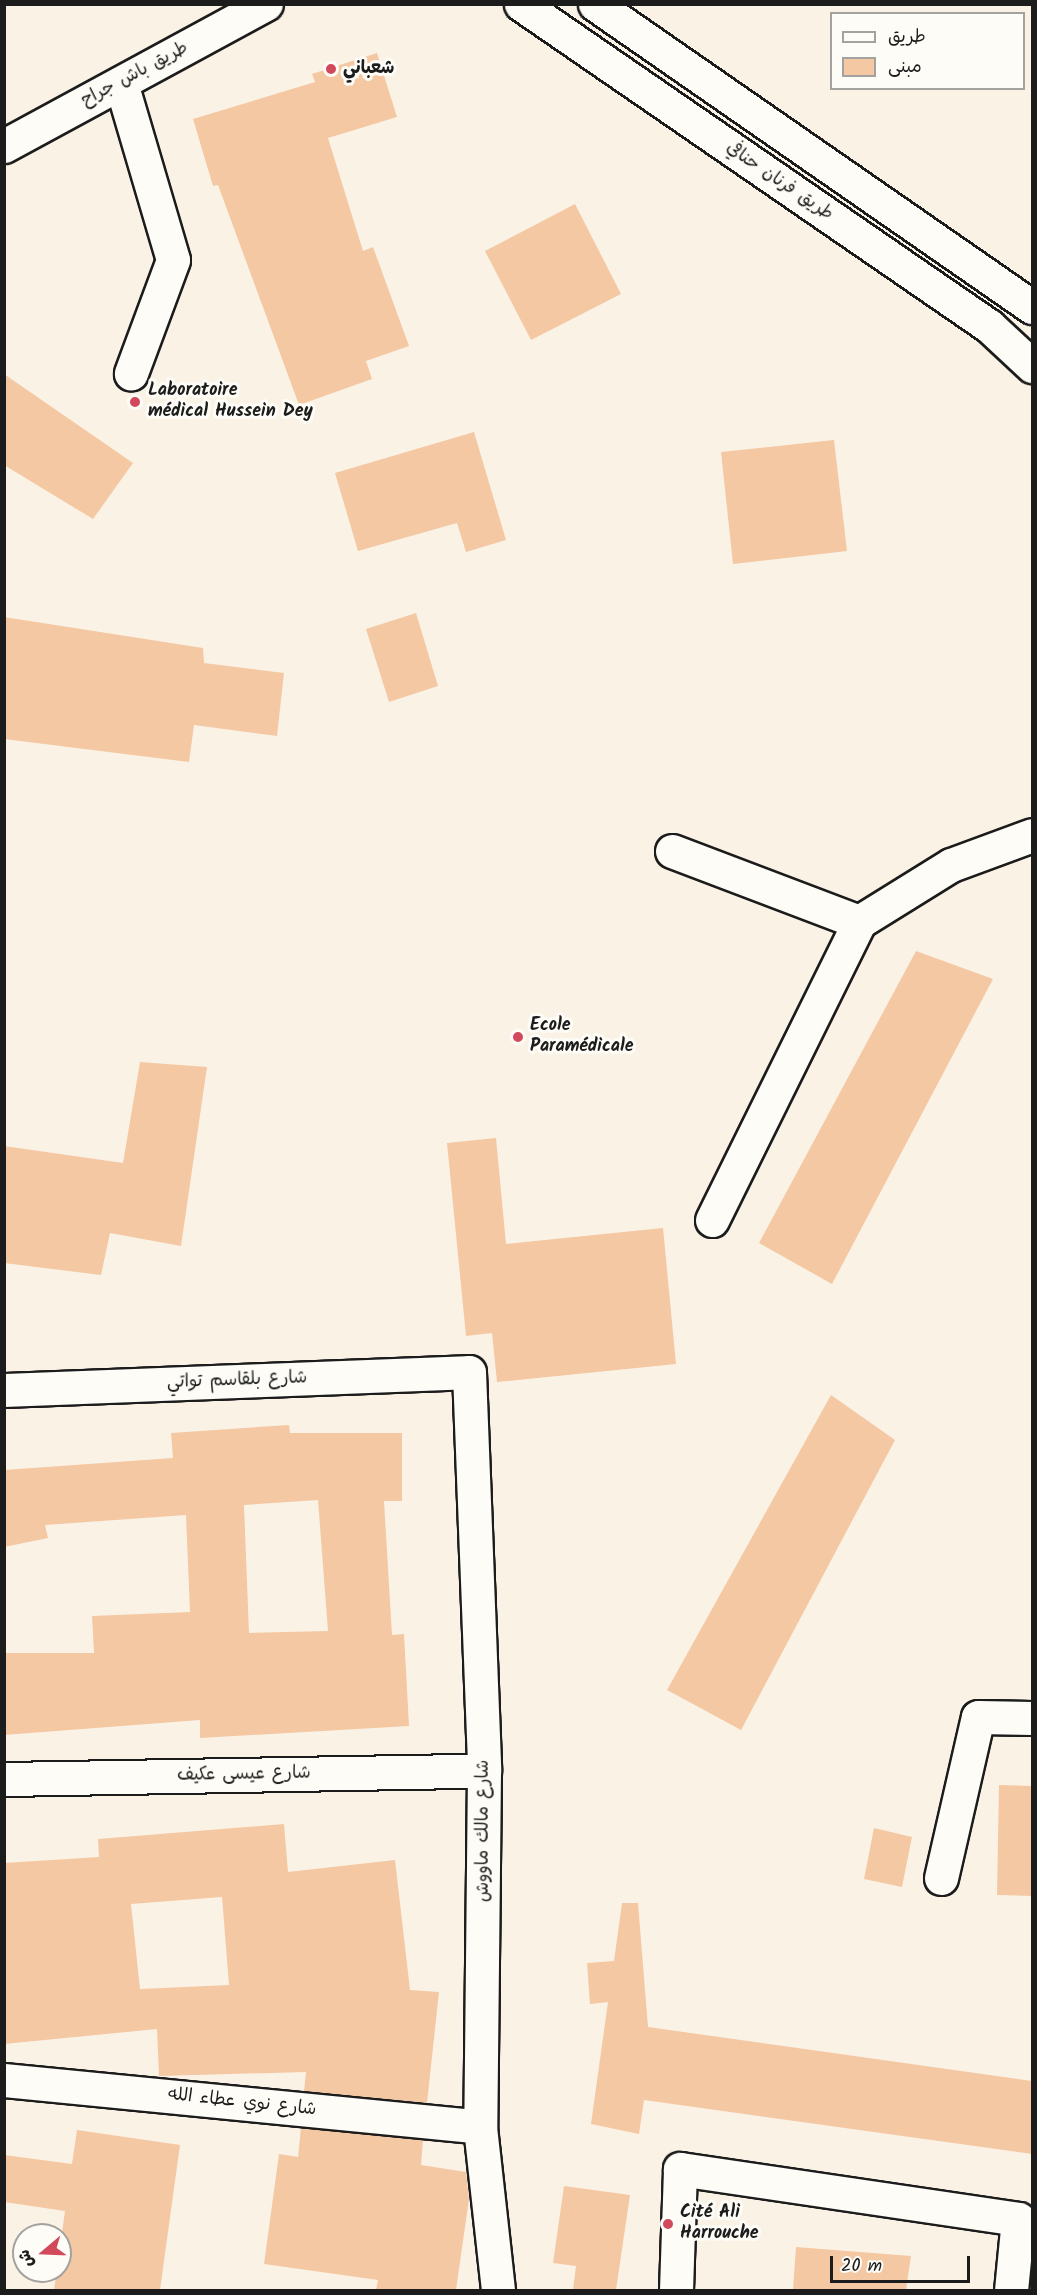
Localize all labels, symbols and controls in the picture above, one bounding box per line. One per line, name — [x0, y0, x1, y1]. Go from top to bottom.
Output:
legend — [830, 12, 1025, 90]
text: طريق — [888, 23, 926, 52]
street label: طريق باش جراح — [78, 38, 192, 112]
text: مبنى — [888, 53, 922, 82]
place label: شعباني — [343, 58, 394, 80]
marker: شعباني — [324, 62, 338, 76]
street label: طريق فرنان حنافي — [721, 138, 837, 226]
place label: Laboratoire médical Hussein Dey — [148, 381, 313, 424]
marker: Laboratoire médical Hussein Dey — [126, 393, 144, 411]
place label: Ecole Paramédicale — [530, 1016, 634, 1058]
marker: Ecole Paramédicale — [511, 1030, 525, 1044]
street label: شارع بلقاسم تواتي — [167, 1368, 307, 1394]
street label: شارع مالك ماووش — [473, 1760, 495, 1902]
street label: شارع عيسى عكيف — [177, 1763, 311, 1787]
street label: شارع نوي عطاء الله — [167, 2084, 317, 2122]
place label: Cité Ali Harrouche — [680, 2203, 759, 2246]
marker: Cité Ali Harrouche — [661, 2217, 675, 2231]
north arrow — [12, 2223, 72, 2283]
scale bar — [833, 2244, 972, 2282]
text: ش — [12, 2246, 41, 2271]
text: 20 m — [841, 2252, 882, 2281]

